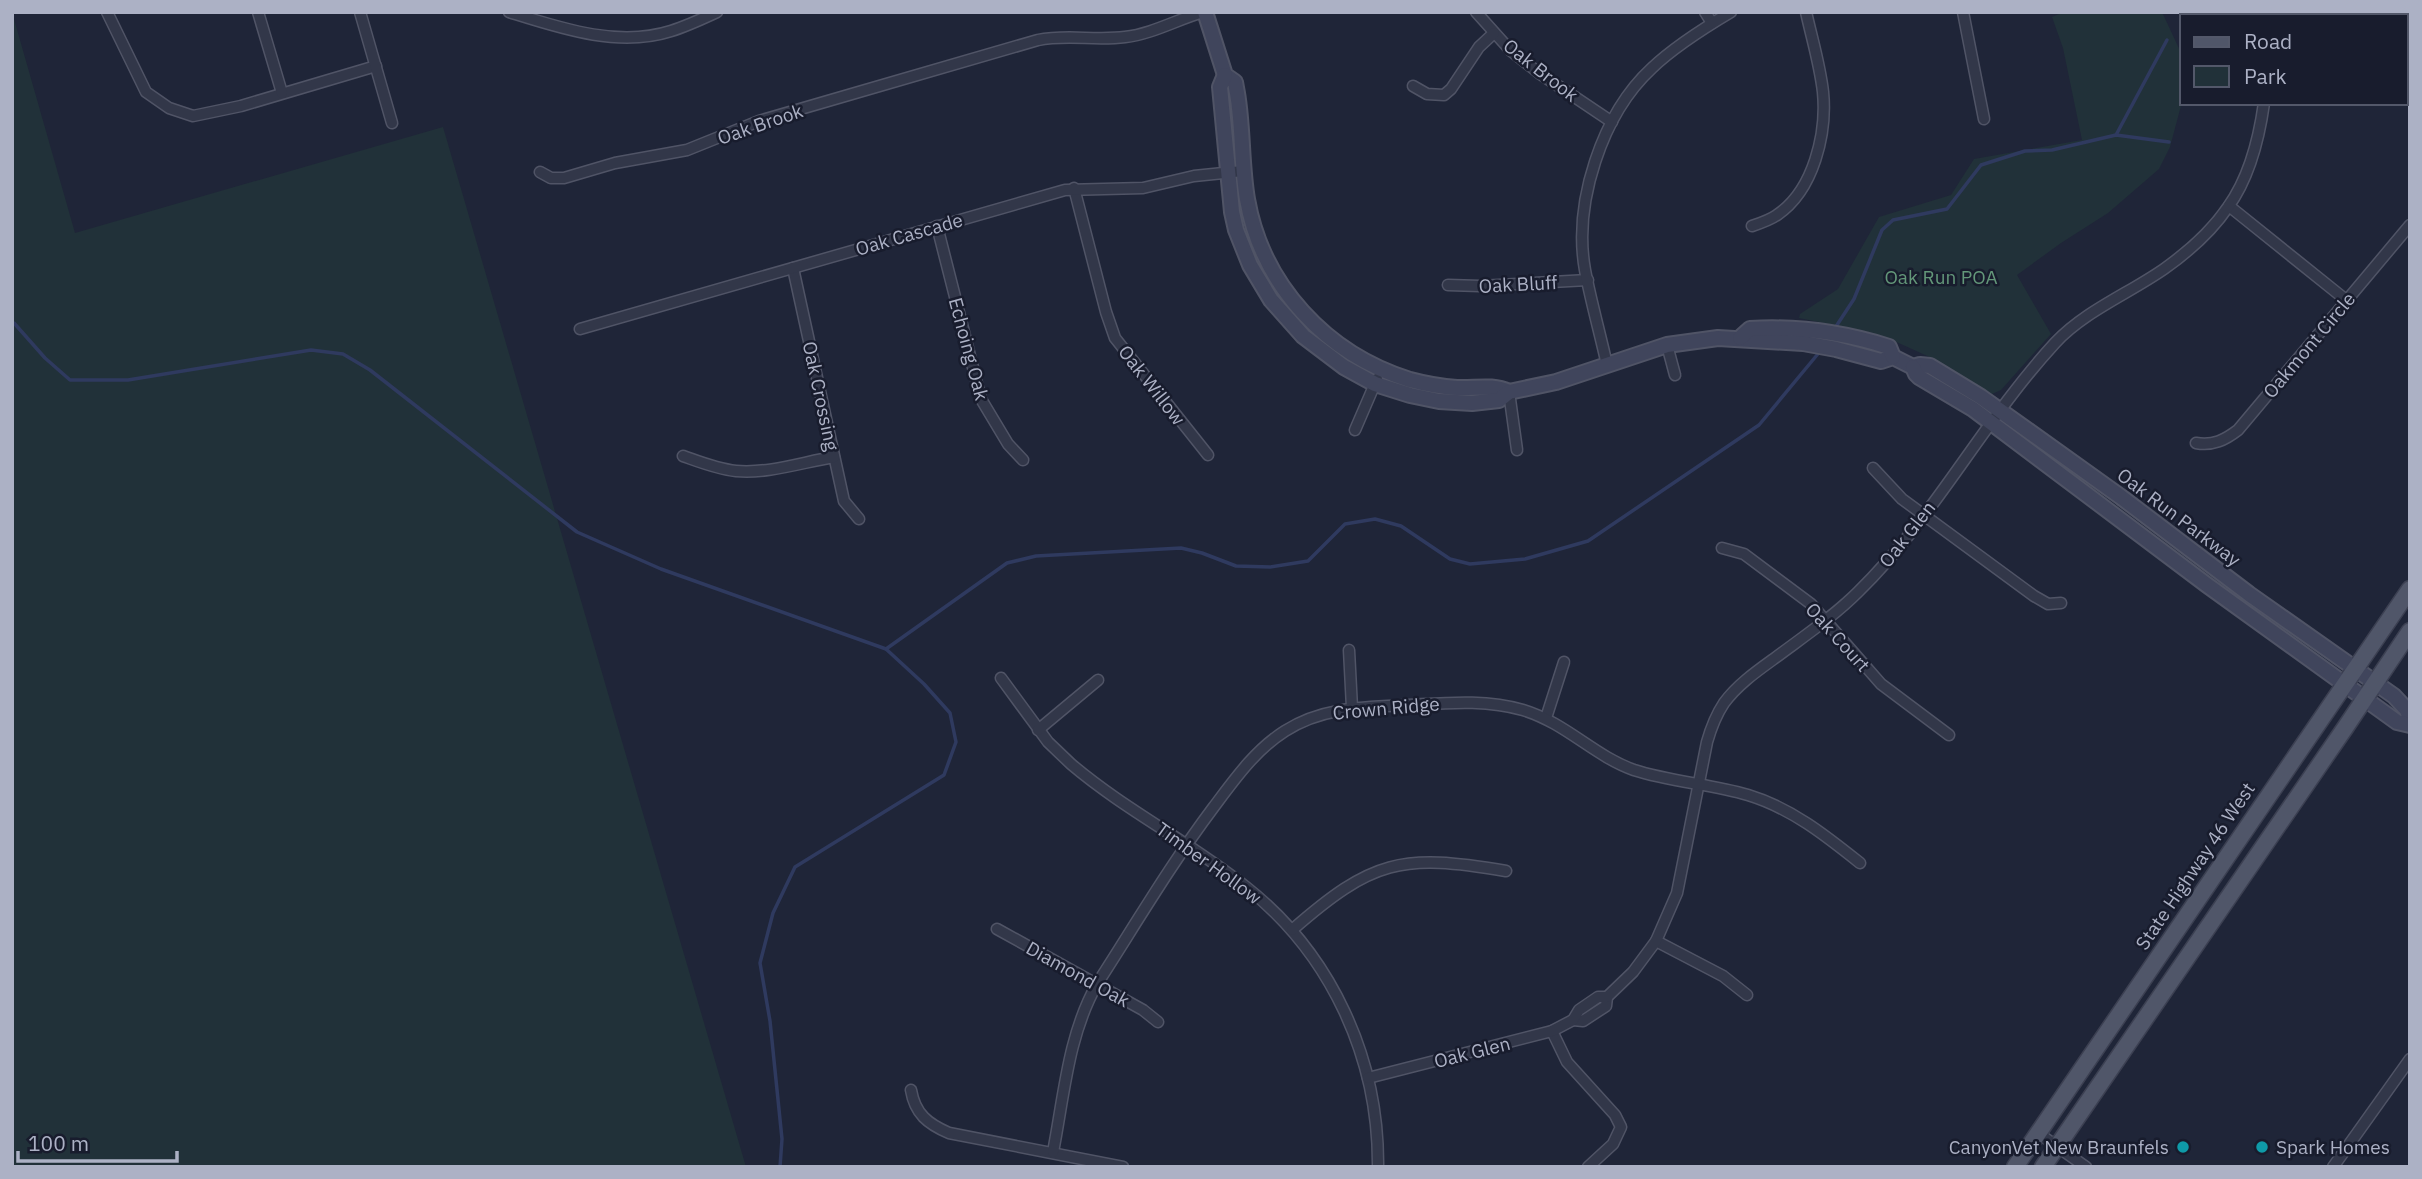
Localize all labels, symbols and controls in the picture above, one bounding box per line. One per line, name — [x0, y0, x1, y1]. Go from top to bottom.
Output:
legend — [2180, 14, 2408, 105]
text: Road — [2244, 27, 2292, 55]
street label: Oak Brook — [1499, 33, 1583, 107]
text: Park — [2244, 62, 2287, 90]
street label: Oak Brook — [714, 98, 806, 150]
street label: Oak Cascade — [853, 207, 965, 261]
park label: Oak Run POA — [1884, 265, 1998, 289]
street label: Oak Bluff — [1478, 270, 1558, 298]
street label: Oakmont Circle — [2258, 287, 2360, 403]
street label: Echoing Oak — [944, 295, 994, 403]
street label: Oak Crossing — [798, 339, 844, 453]
street label: Oak Willow — [1113, 340, 1191, 430]
street label: Oak Run Parkway — [2112, 463, 2246, 572]
street label: Oak Glen — [1874, 496, 1940, 572]
street label: Oak Court — [1801, 597, 1875, 677]
street label: Crown Ridge — [1331, 691, 1441, 725]
street label: State Highway 46 West — [2130, 778, 2260, 954]
street label: Timber Hollow — [1152, 817, 1266, 909]
street label: Diamond Oak — [1022, 936, 1134, 1012]
street label: Oak Glen — [1431, 1031, 1513, 1073]
scale bar — [18, 1120, 177, 1164]
text: 100 m — [28, 1129, 89, 1157]
place label: CanyonVet New Braunfels — [1949, 1135, 2169, 1159]
place label: Spark Homes — [2276, 1135, 2390, 1159]
marker: CanyonVet New Braunfels — [2175, 1139, 2191, 1155]
marker: Spark Homes — [2254, 1139, 2270, 1155]

